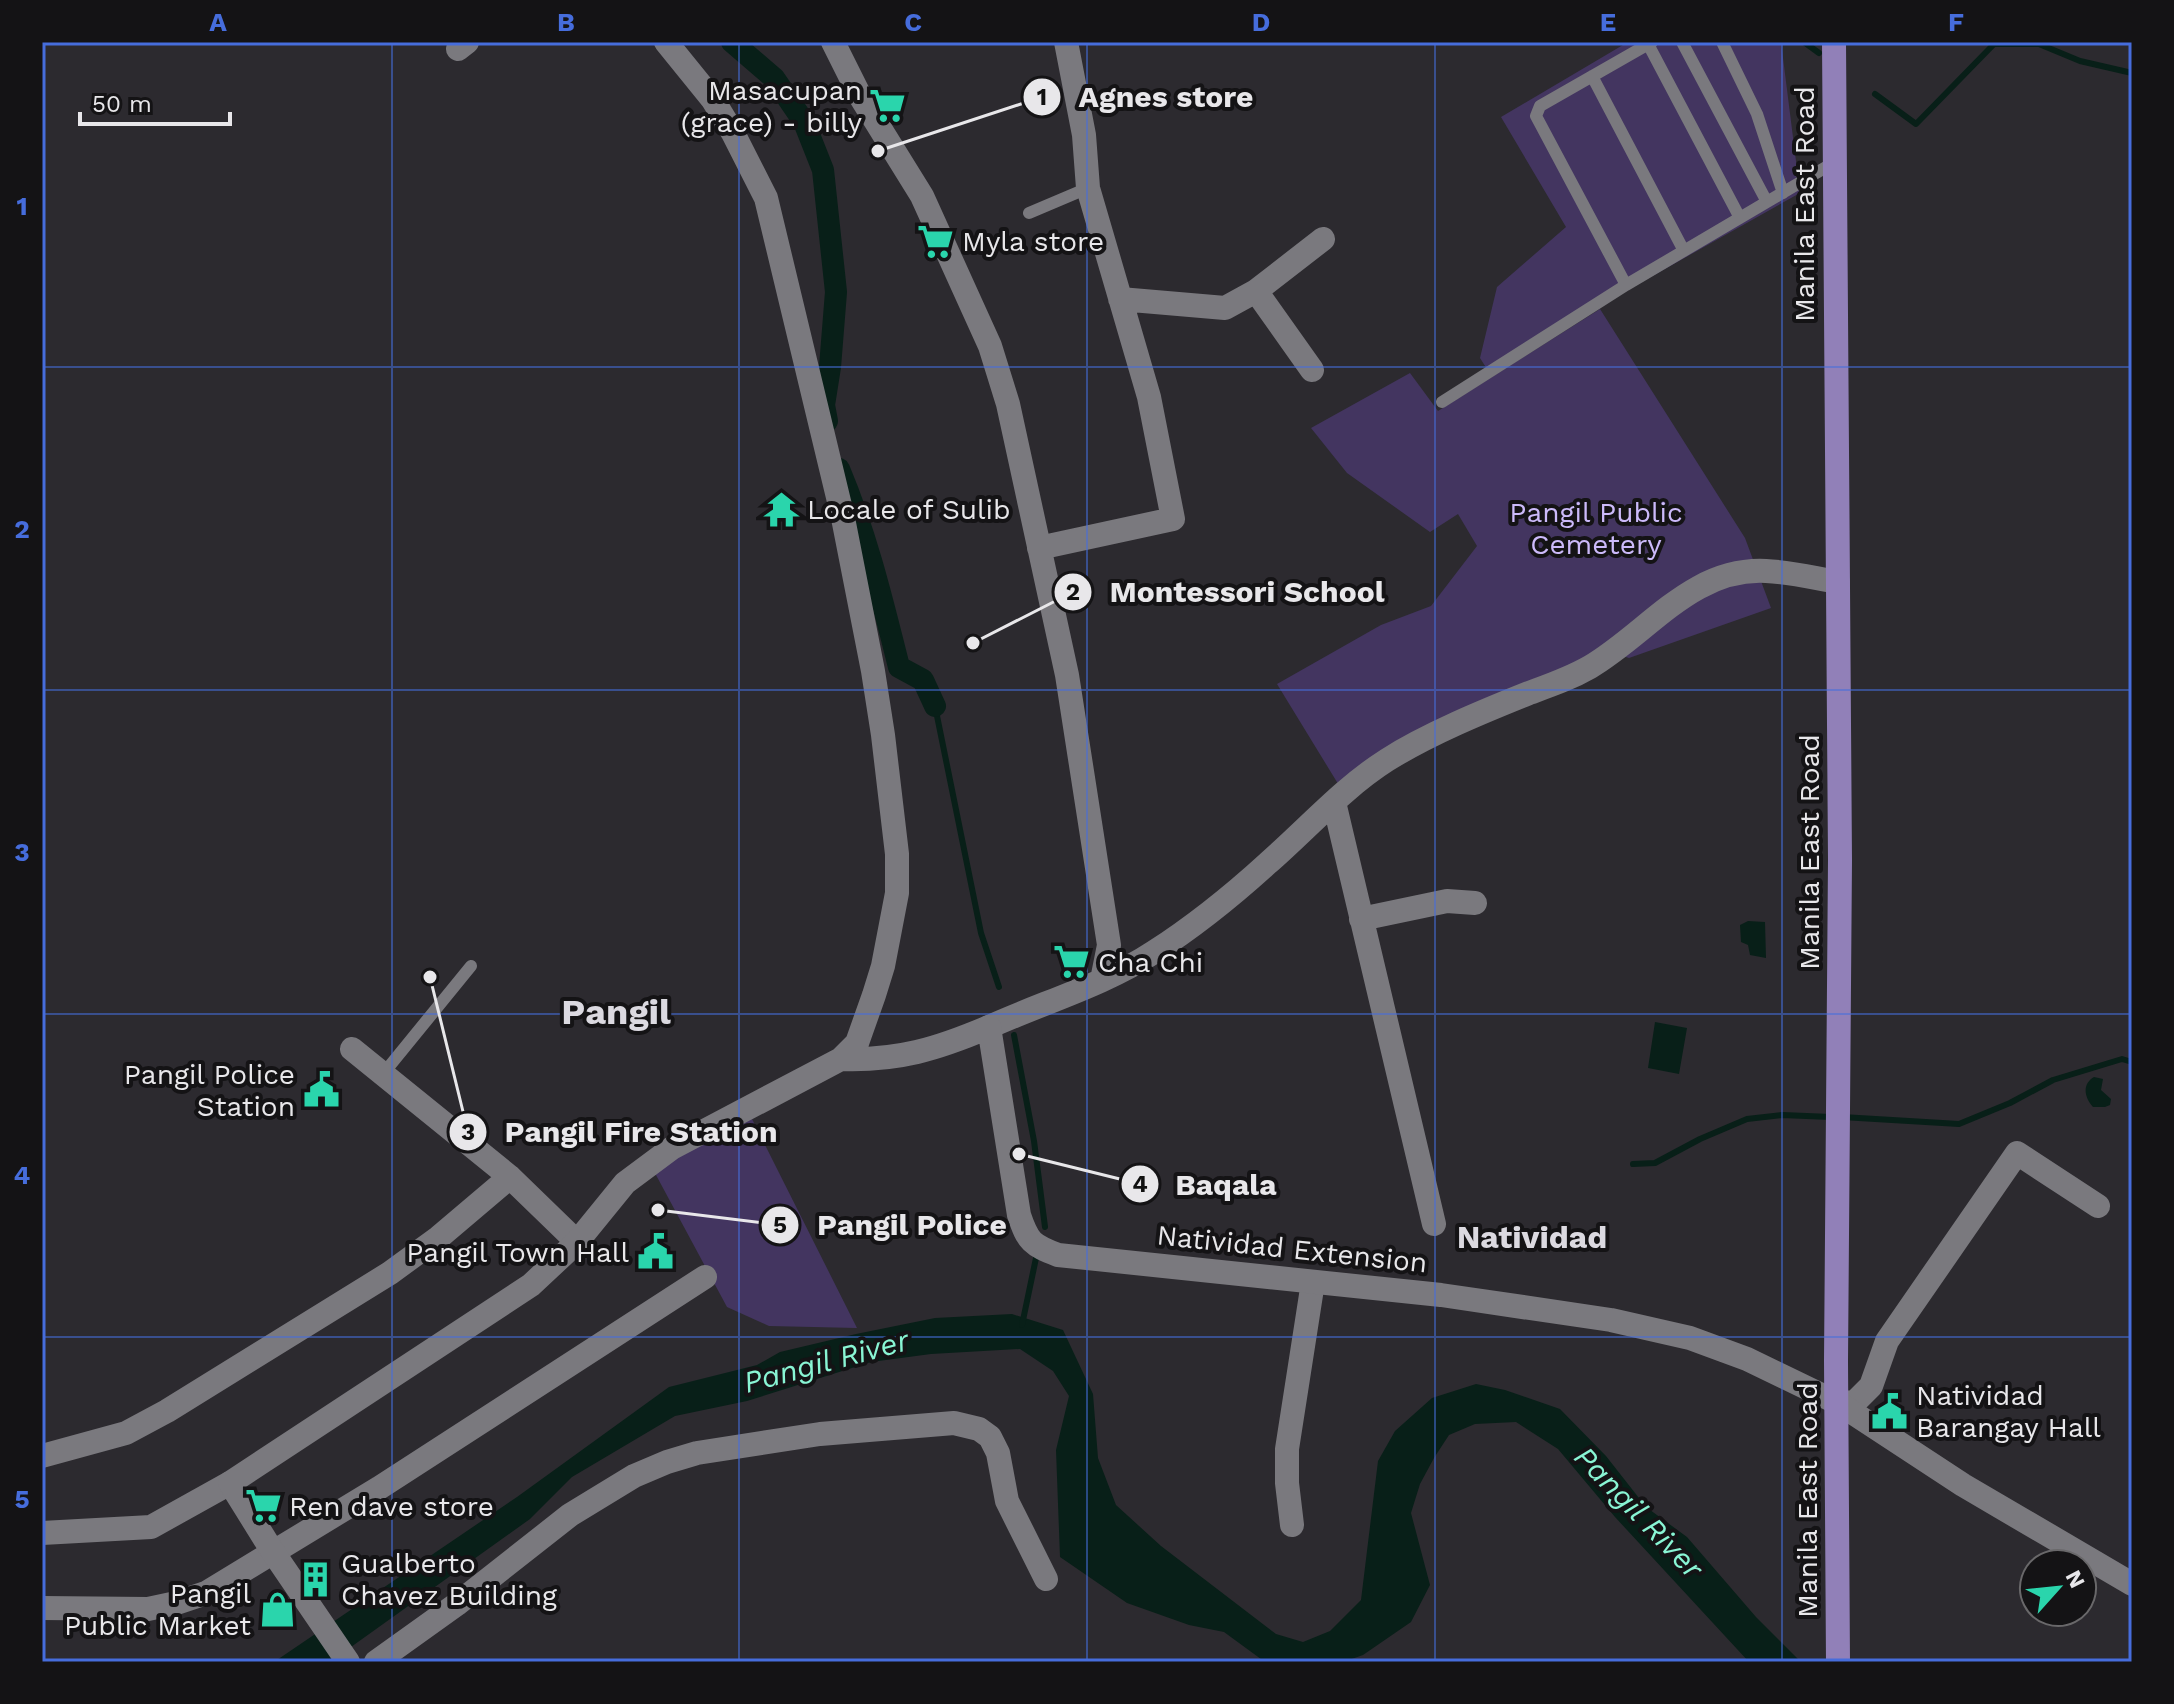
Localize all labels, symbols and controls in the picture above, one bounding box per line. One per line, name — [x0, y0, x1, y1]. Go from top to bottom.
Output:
text: A — [209, 7, 227, 37]
text: B — [557, 7, 575, 37]
text: C — [904, 7, 922, 37]
text: D — [1252, 7, 1270, 37]
text: E — [1600, 7, 1616, 37]
text: F — [1948, 7, 1964, 37]
callout: Agnes store — [1022, 70, 1269, 124]
place label: Masacupan (grace) - billy — [681, 74, 863, 139]
scale bar — [80, 76, 230, 126]
text: Agnes store — [1079, 79, 1253, 114]
text: 1 — [1037, 83, 1047, 111]
street label: Manila East Road — [1788, 86, 1821, 322]
supermarket icon: Masacupan (grace) - billy — [869, 87, 907, 125]
text: 50 m — [92, 90, 152, 118]
text: 1 — [16, 191, 28, 221]
supermarket icon: Myla store — [917, 222, 955, 260]
place label: Myla store — [962, 225, 1104, 258]
temple icon: Locale of Sulib — [762, 490, 800, 528]
place label: Locale of Sulib — [807, 493, 1011, 526]
park label: Pangil Public Cemetery — [1509, 496, 1683, 561]
text: 2 — [14, 514, 30, 544]
callout: Montessori School — [1053, 565, 1400, 619]
text: Montessori School — [1110, 574, 1385, 609]
text: 2 — [1066, 578, 1080, 606]
street label: Manila East Road — [1793, 734, 1826, 970]
text: 3 — [14, 837, 30, 867]
supermarket icon: Cha Chi — [1053, 943, 1091, 981]
place label: Cha Chi — [1098, 946, 1203, 979]
district label: Pangil — [561, 991, 671, 1033]
place label: Pangil Police Station — [124, 1058, 295, 1123]
public building icon: Pangil Police Station — [302, 1071, 340, 1109]
callout: Pangil Fire Station — [448, 1105, 794, 1159]
text: Pangil Fire Station — [504, 1114, 778, 1149]
text: 3 — [461, 1118, 475, 1146]
callout: Baqala — [1120, 1157, 1293, 1211]
text: 4 — [14, 1160, 31, 1190]
text: Baqala — [1175, 1167, 1277, 1202]
text: 4 — [1132, 1170, 1148, 1198]
callout: Pangil Police — [760, 1198, 1023, 1252]
text: Pangil Police — [817, 1207, 1007, 1242]
text: 5 — [773, 1211, 787, 1239]
street label: Natividad Extension — [1155, 1218, 1429, 1280]
district label: Natividad — [1457, 1218, 1607, 1256]
public building icon: Pangil Town Hall — [636, 1233, 674, 1271]
place label: Pangil Town Hall — [406, 1236, 629, 1269]
water label: Pangil River — [740, 1322, 914, 1400]
place label: Natividad Barangay Hall — [1916, 1379, 2101, 1444]
street label: Manila East Road — [1791, 1382, 1824, 1618]
public building icon: Natividad Barangay Hall — [1871, 1392, 1909, 1430]
water label: Pangil River — [1567, 1439, 1711, 1586]
text: 5 — [14, 1484, 30, 1514]
supermarket icon: Ren dave store — [244, 1487, 282, 1525]
place label: Ren dave store — [289, 1490, 494, 1523]
place label: Gualberto Chavez Building — [341, 1547, 557, 1612]
north arrow — [2018, 1548, 2098, 1628]
building icon: Gualberto Chavez Building — [296, 1560, 334, 1598]
text: N — [2061, 1566, 2090, 1592]
place label: Pangil Public Market — [64, 1577, 251, 1642]
shop icon: Pangil Public Market — [258, 1590, 296, 1628]

